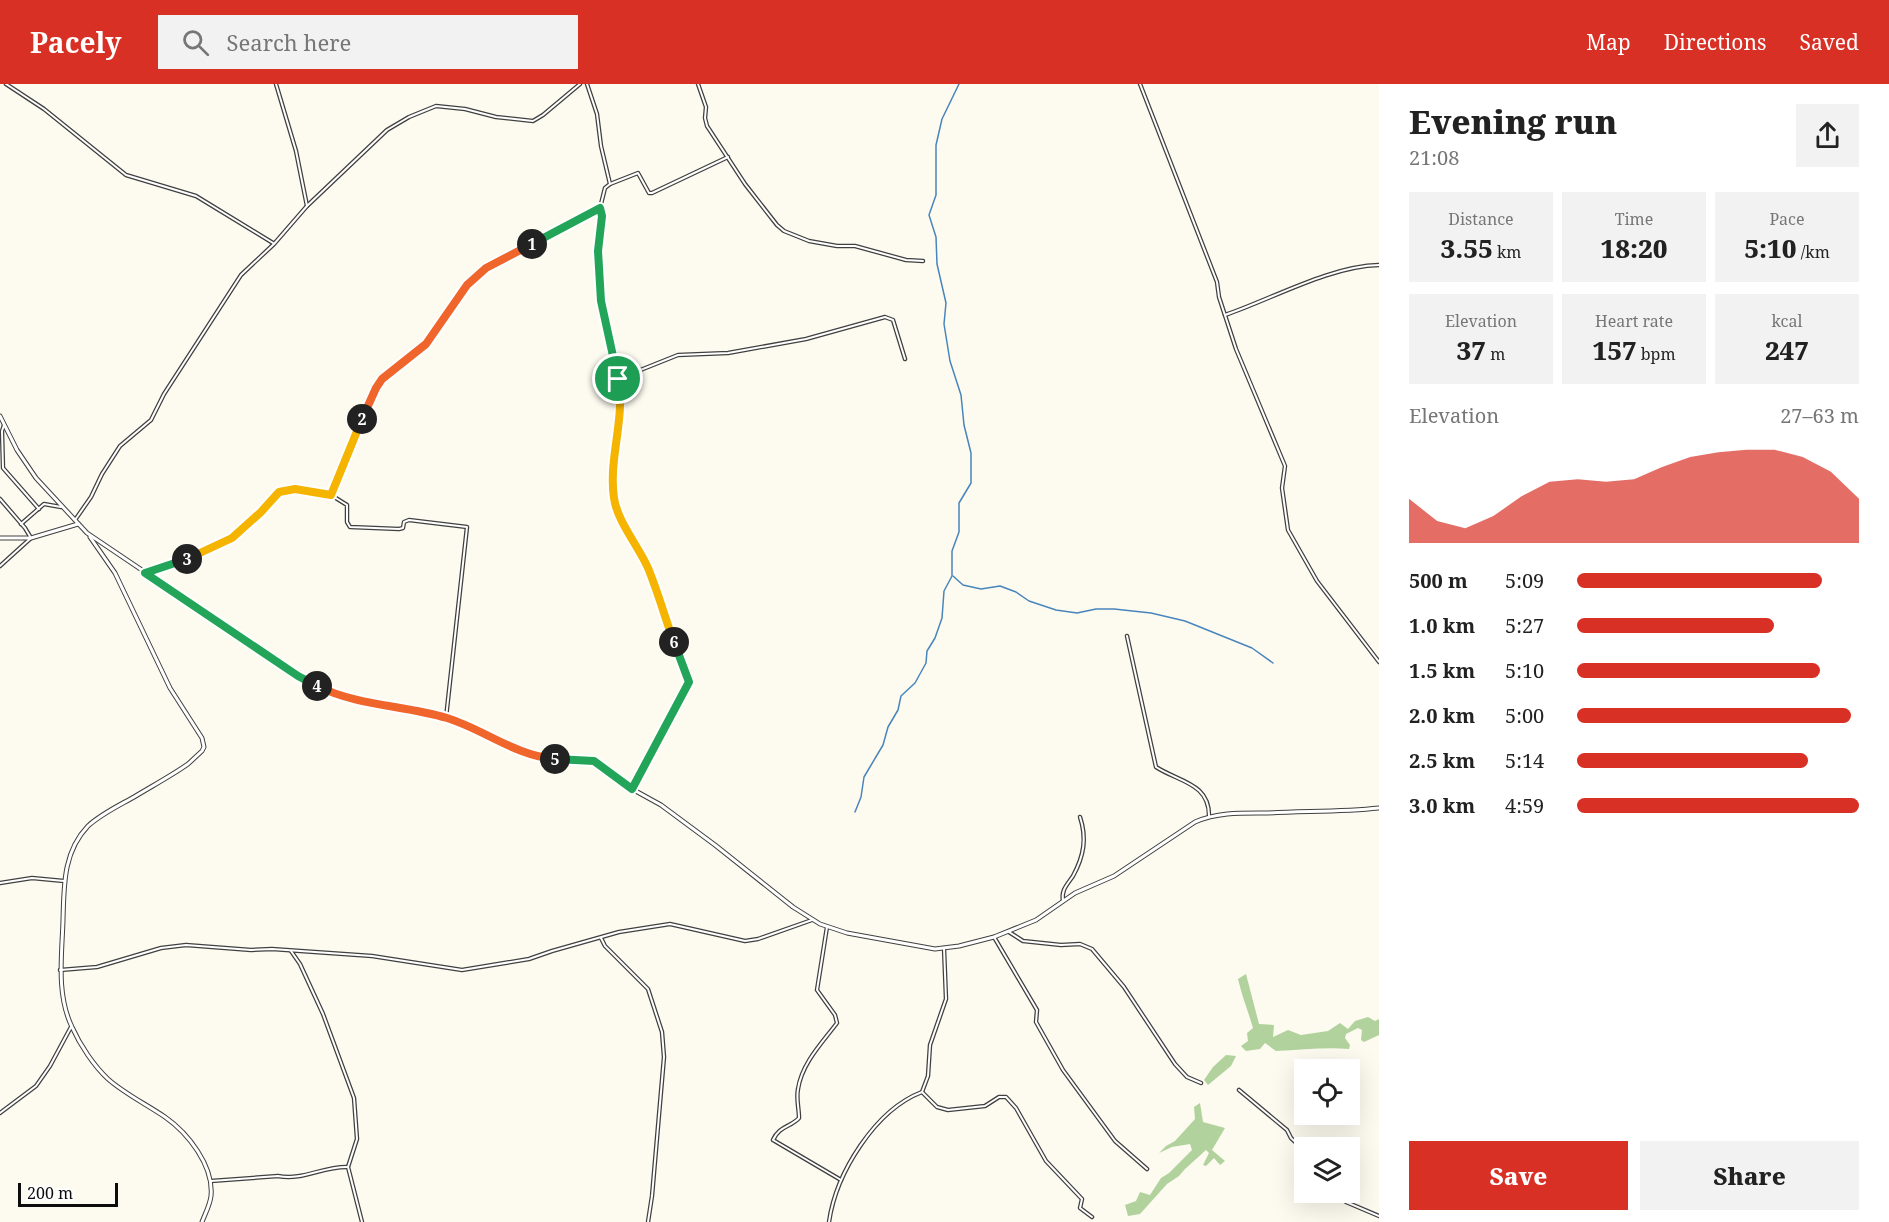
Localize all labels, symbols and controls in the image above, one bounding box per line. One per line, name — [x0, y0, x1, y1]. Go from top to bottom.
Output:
search box — [158, 15, 578, 69]
text: Pacely — [30, 23, 122, 61]
icon: search — [179, 26, 212, 59]
text: Search here — [227, 27, 351, 57]
text: Map — [1586, 28, 1631, 56]
text: Directions — [1664, 28, 1766, 56]
text: Saved — [1799, 28, 1859, 56]
text: Evening run — [1409, 99, 1617, 144]
button: share — [1796, 104, 1859, 167]
text: 21:08 — [1409, 144, 1459, 171]
text: Distance — [1448, 208, 1514, 230]
text: Time — [1615, 208, 1653, 230]
text: Pace — [1769, 208, 1805, 230]
pin: 1 — [517, 229, 547, 259]
text: 3.55 — [1441, 230, 1493, 266]
text: 18:20 — [1600, 230, 1668, 266]
text: 5:10 — [1744, 230, 1797, 266]
text: 1 — [527, 233, 537, 255]
text: km — [1493, 241, 1521, 263]
text: /km — [1797, 241, 1830, 263]
text: Elevation — [1445, 310, 1517, 332]
text: Heart rate — [1595, 310, 1673, 332]
text: kcal — [1772, 310, 1802, 332]
text: 37 — [1457, 332, 1486, 368]
text: 157 — [1592, 332, 1637, 368]
text: 247 — [1765, 332, 1809, 368]
text: m — [1486, 343, 1505, 365]
text: bpm — [1637, 343, 1676, 365]
pin — [592, 353, 643, 404]
icon: arrive — [601, 362, 634, 395]
text: Elevation — [1409, 402, 1499, 429]
text: 27–63 m — [1780, 402, 1859, 429]
pin: 2 — [347, 404, 377, 434]
text: 2 — [357, 408, 367, 430]
pin: 3 — [172, 544, 202, 574]
text: 3 — [182, 548, 192, 570]
text: 500 m — [1409, 567, 1468, 594]
text: 5:09 — [1505, 567, 1544, 594]
text: 1.0 km — [1409, 612, 1475, 639]
text: 5:27 — [1505, 612, 1544, 639]
pin: 6 — [659, 627, 689, 657]
text: 6 — [669, 631, 679, 653]
text: 1.5 km — [1409, 657, 1475, 684]
text: 5:10 — [1505, 657, 1544, 684]
pin: 4 — [302, 671, 332, 701]
text: 4 — [312, 675, 322, 697]
text: 2.0 km — [1409, 702, 1475, 729]
text: 5:00 — [1505, 702, 1544, 729]
pin: 5 — [540, 744, 570, 774]
text: 2.5 km — [1409, 747, 1475, 774]
text: 5:14 — [1505, 747, 1544, 774]
text: 5 — [550, 748, 560, 770]
text: 3.0 km — [1409, 792, 1475, 819]
text: 4:59 — [1505, 792, 1544, 819]
map controls — [1294, 1059, 1360, 1203]
button: locate — [1294, 1059, 1360, 1125]
button: layers — [1294, 1137, 1360, 1203]
button: Save — [1409, 1141, 1628, 1210]
button: Share — [1640, 1141, 1859, 1210]
scale bar — [18, 1180, 118, 1208]
text: 200 m — [27, 1182, 73, 1204]

